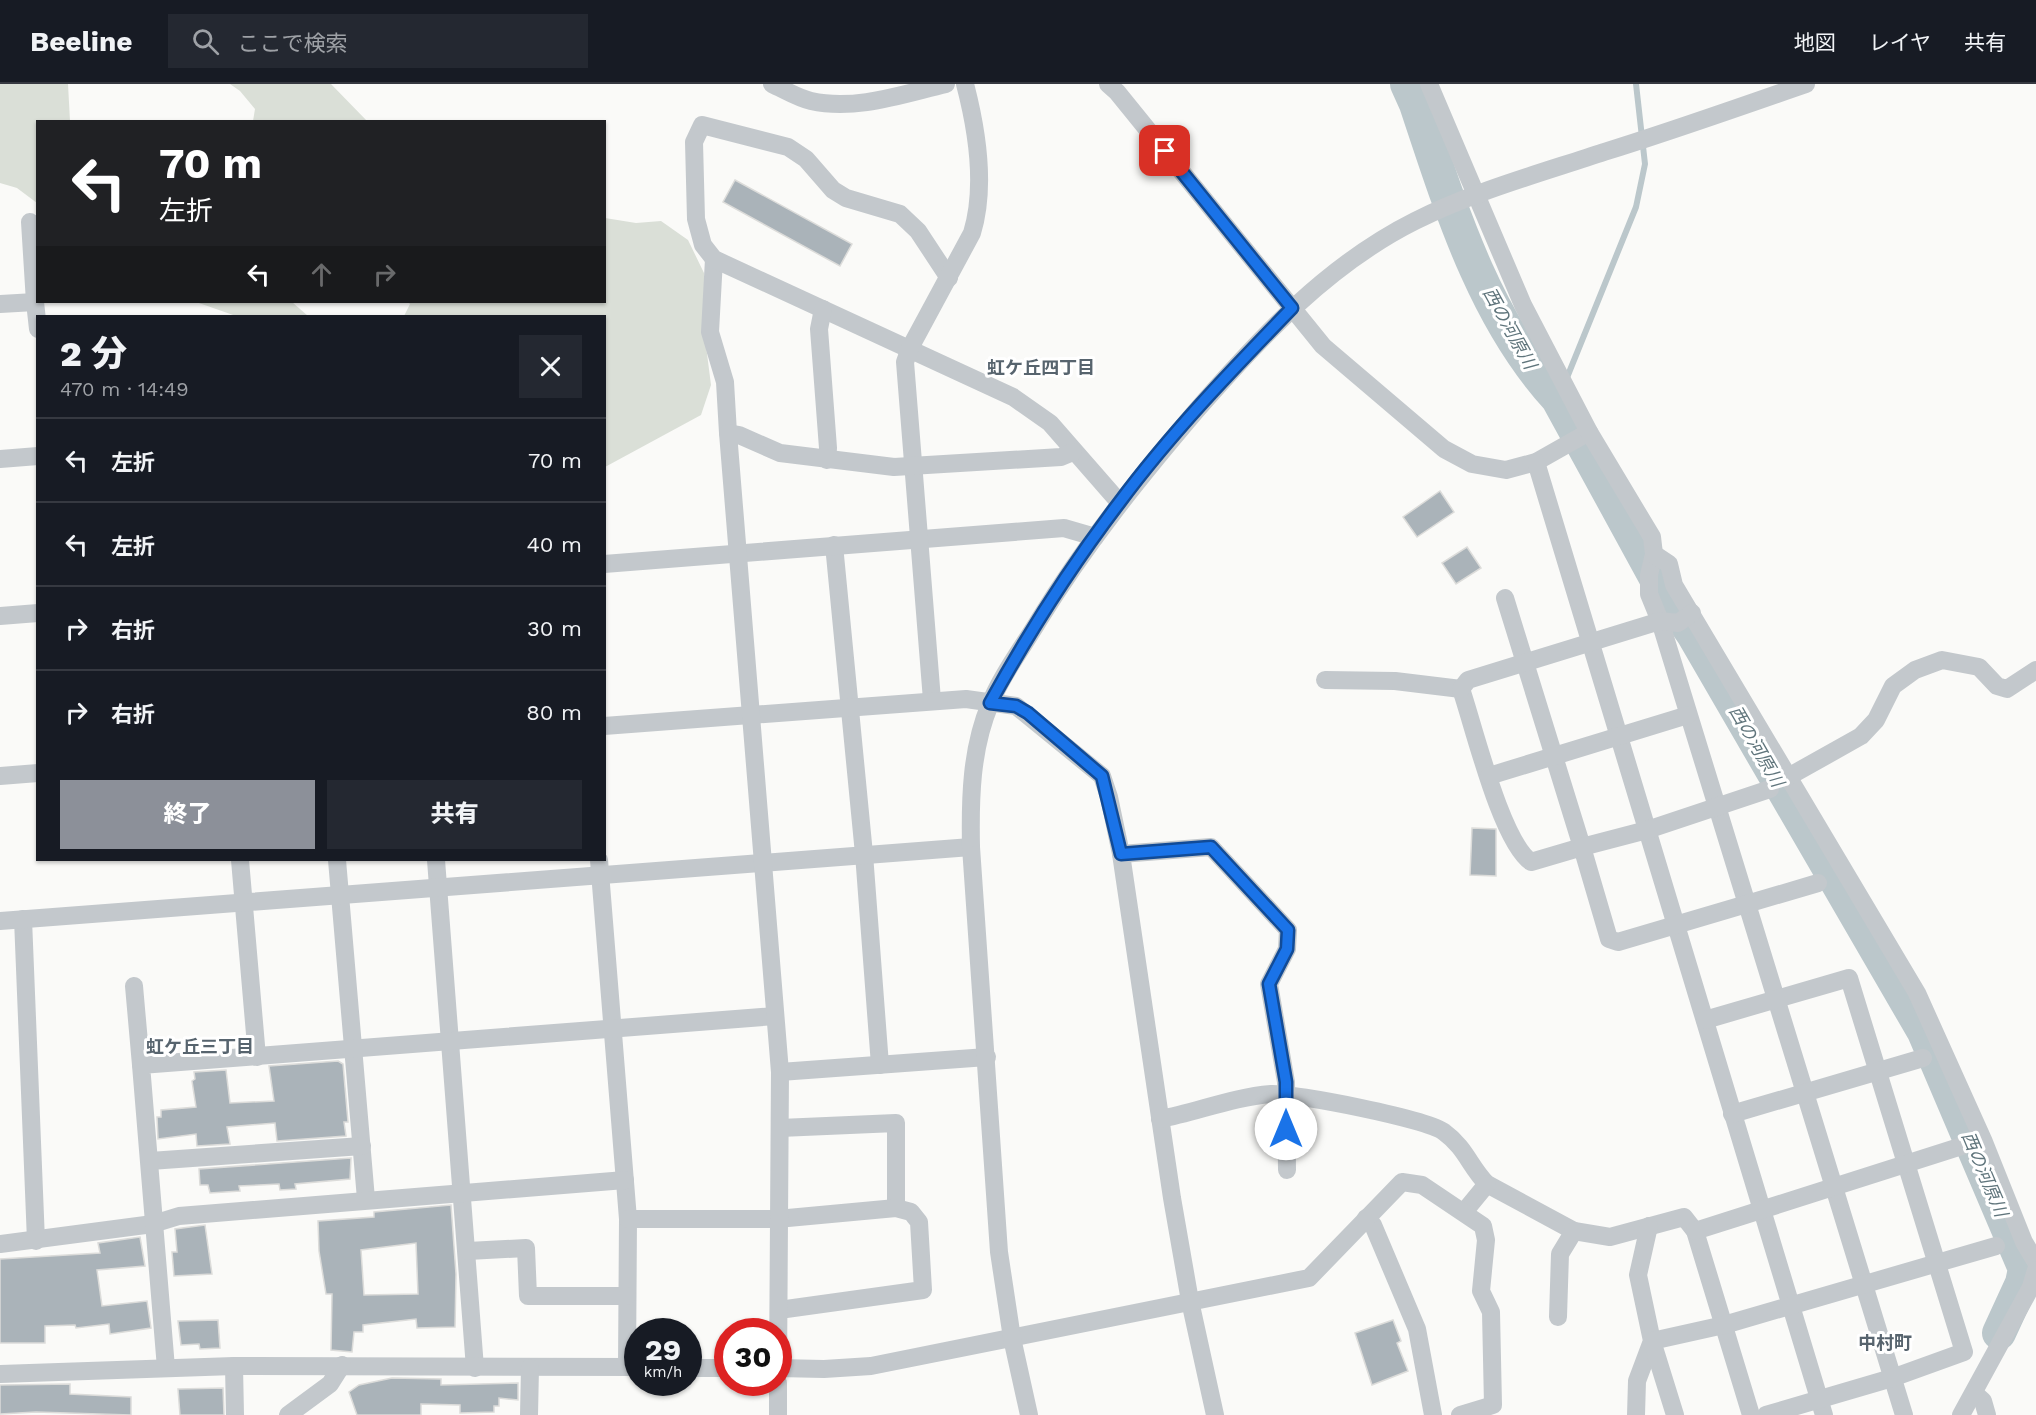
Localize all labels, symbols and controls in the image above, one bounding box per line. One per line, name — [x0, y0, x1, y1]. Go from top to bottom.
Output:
search box — [168, 14, 588, 68]
text: Beeline — [30, 25, 132, 58]
icon: search — [189, 25, 222, 58]
text: 地図 — [1794, 30, 1836, 55]
text: レイヤ — [1869, 30, 1931, 55]
text: 共有 — [1964, 30, 2006, 55]
text: ここで検索 — [237, 31, 347, 56]
pin — [1139, 125, 1190, 176]
icon: arrive — [1148, 134, 1181, 167]
text: 70 m — [159, 139, 262, 188]
icon: left — [60, 144, 138, 222]
text: 左折 — [159, 195, 213, 227]
icon: left — [242, 258, 275, 291]
icon: ahead — [305, 258, 338, 291]
icon: right — [368, 258, 401, 291]
water label: 西の河原川 — [1479, 284, 1542, 374]
text: 2 分 — [60, 333, 127, 375]
button: close — [519, 335, 582, 398]
district label: 虹ケ丘四丁目 — [987, 357, 1095, 378]
text: 470 m · 14:49 — [60, 377, 189, 401]
icon: left — [60, 444, 93, 477]
text: 70 m — [528, 448, 582, 473]
text: 左折 — [111, 450, 155, 475]
icon: left — [60, 528, 93, 561]
text: 40 m — [526, 532, 582, 557]
text: 左折 — [111, 534, 155, 559]
icon: right — [60, 612, 93, 645]
text: 30 m — [527, 616, 582, 641]
text: 右折 — [111, 618, 155, 643]
icon: right — [60, 696, 93, 729]
text: 80 m — [526, 700, 582, 725]
text: 右折 — [111, 702, 155, 727]
water label: 西の河原川 — [1725, 702, 1790, 792]
button: 終了 — [60, 780, 315, 849]
button: 共有 — [327, 780, 582, 849]
district label: 虹ケ丘三丁目 — [146, 1036, 254, 1057]
position arrow — [1254, 1097, 1318, 1161]
water label: 西の河原川 — [1958, 1128, 2013, 1221]
speed limit sign: 30 — [714, 1318, 792, 1396]
text: 29 — [645, 1332, 681, 1367]
district label: 中村町 — [1858, 1332, 1912, 1353]
text: km/h — [644, 1363, 682, 1381]

